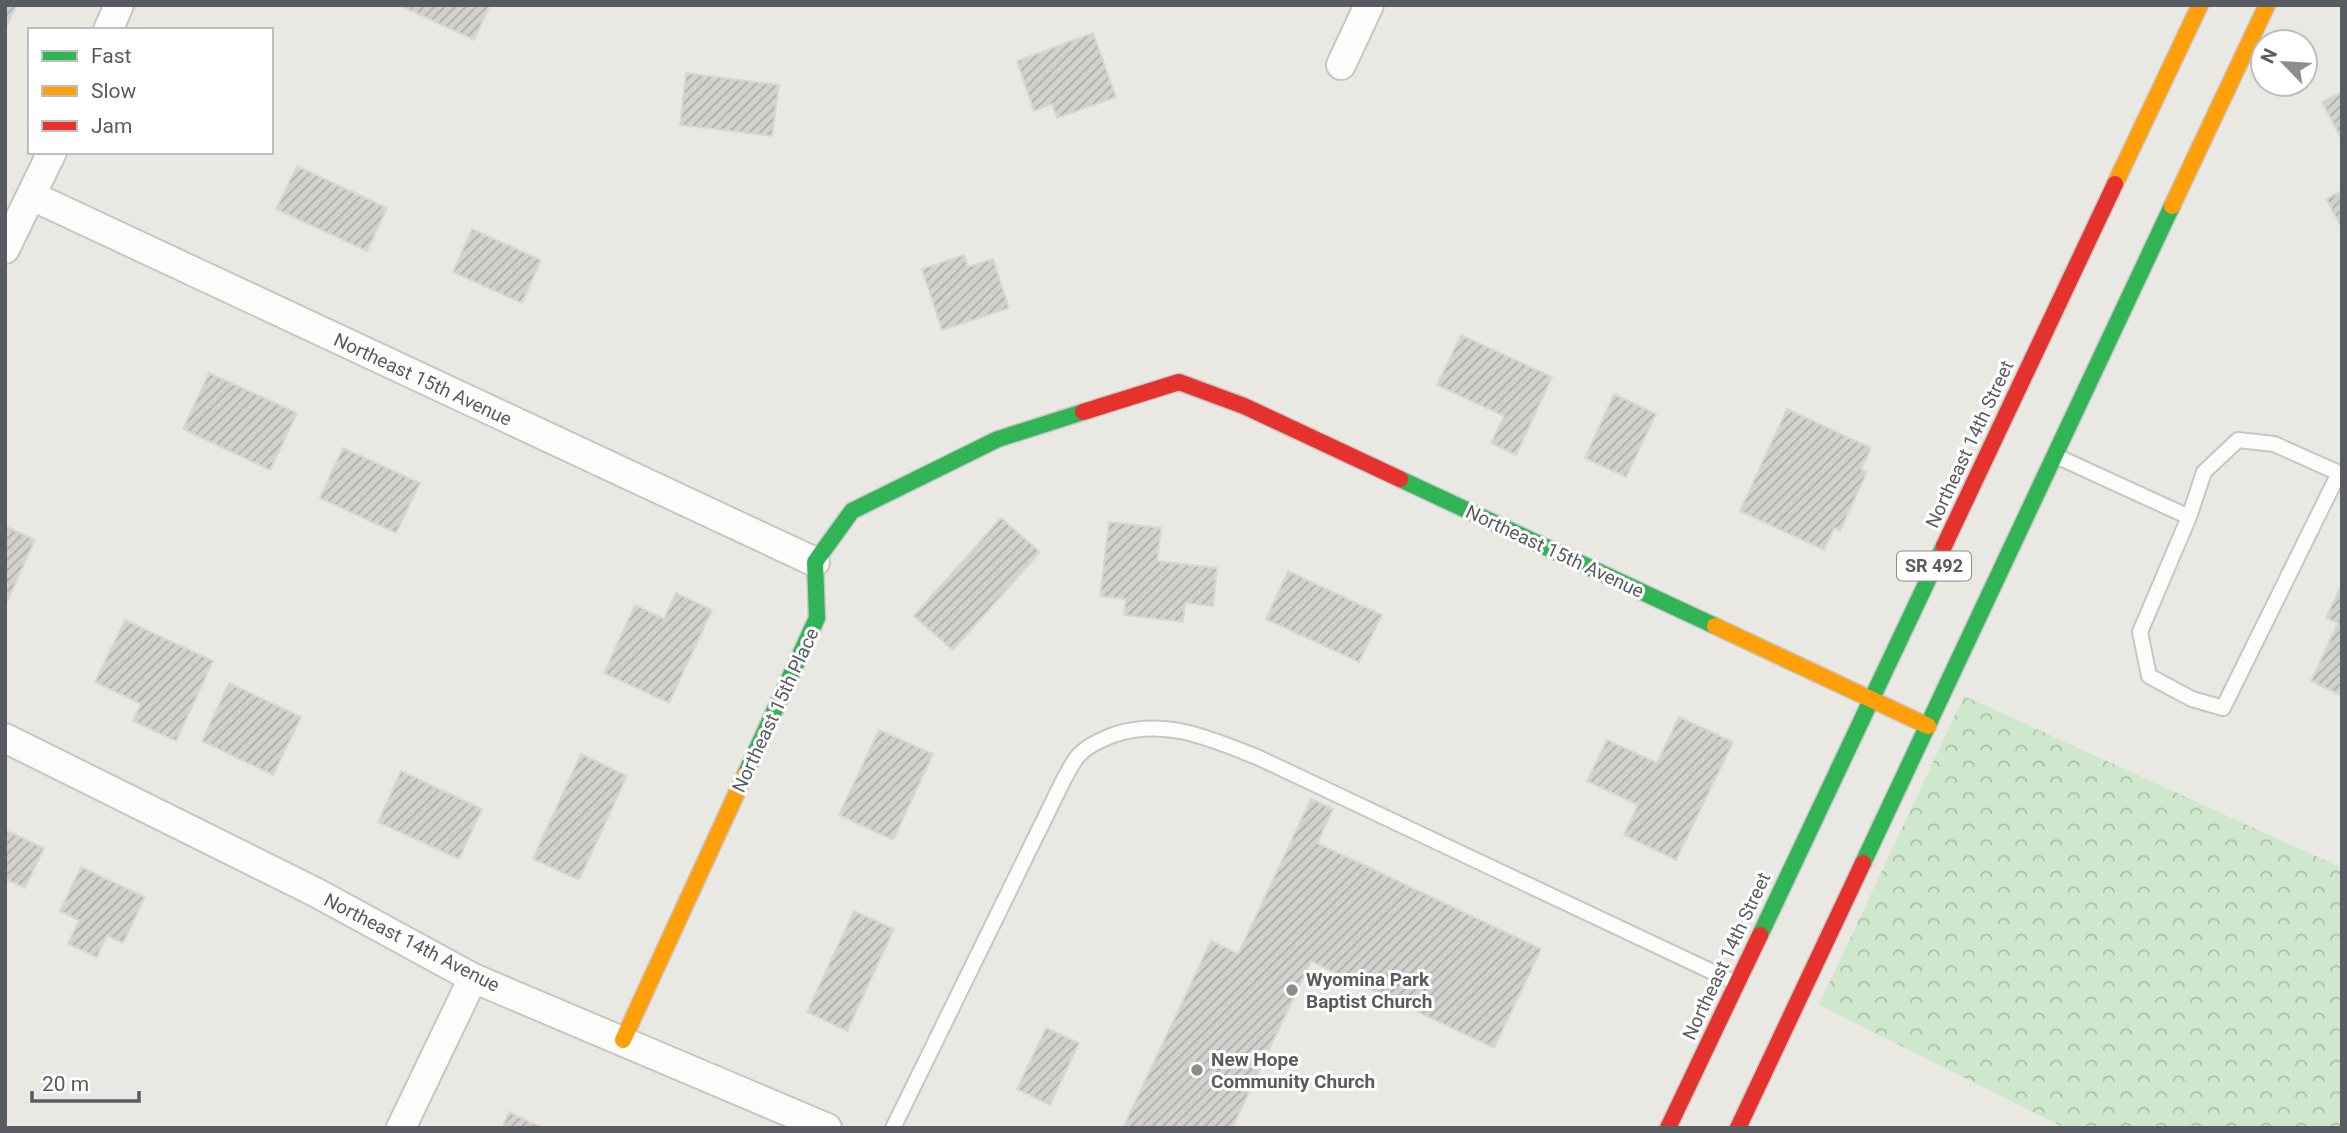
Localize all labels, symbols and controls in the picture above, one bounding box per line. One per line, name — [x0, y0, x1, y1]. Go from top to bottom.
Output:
legend — [28, 28, 273, 154]
north arrow — [2249, 28, 2319, 98]
text: Fast — [91, 44, 132, 68]
text: N — [2256, 45, 2282, 67]
text: Slow — [91, 79, 137, 103]
text: Jam — [91, 114, 132, 138]
street label: Northeast 15th Avenue — [330, 328, 516, 431]
street label: Northeast 14th Street — [1921, 357, 2018, 532]
street label: Northeast 15th Avenue — [1462, 500, 1648, 603]
road number: SR 492 — [1897, 552, 1971, 580]
street label: Northeast 15th Place — [727, 624, 824, 796]
street label: Northeast 14th Street — [1678, 869, 1775, 1044]
street label: Northeast 14th Avenue — [320, 888, 503, 997]
place label: Wyomina Park Baptist Church — [1306, 968, 1432, 1013]
marker: Wyomina Park Baptist Church — [1284, 982, 1300, 998]
place label: New Hope Community Church — [1211, 1048, 1375, 1093]
scale bar — [32, 1060, 138, 1104]
marker: New Hope Community Church — [1189, 1062, 1205, 1078]
text: 20 m — [42, 1072, 89, 1096]

